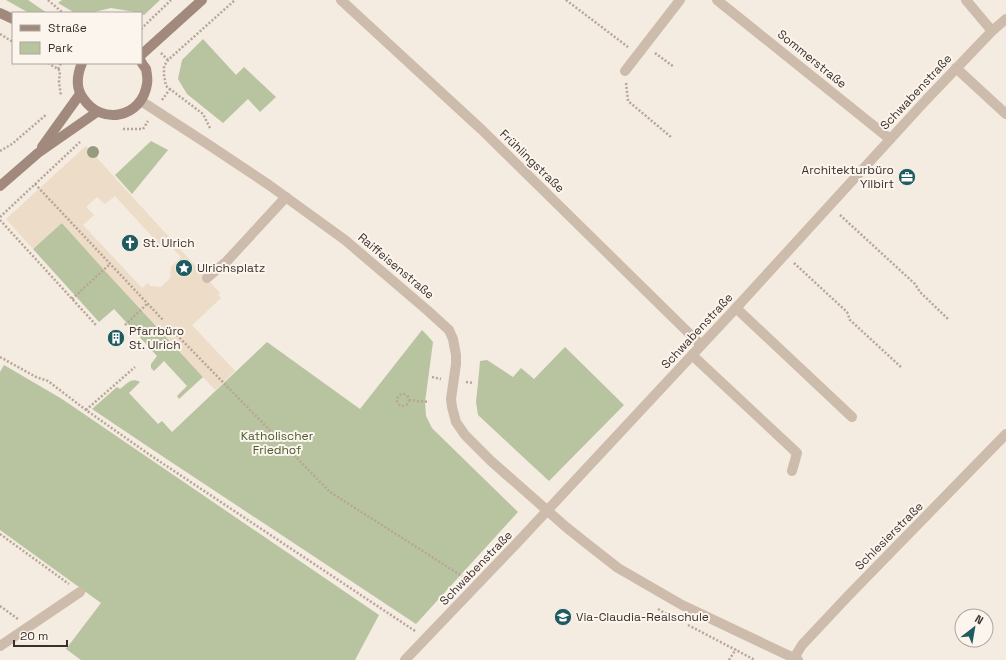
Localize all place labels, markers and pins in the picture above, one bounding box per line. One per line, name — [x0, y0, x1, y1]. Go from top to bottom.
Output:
place label: Architekturbüro Yilbirt — [802, 162, 894, 192]
office icon: Architekturbüro Yilbirt — [897, 167, 917, 187]
church icon: St. Ulrich — [120, 233, 140, 253]
place label: St. Ulrich — [143, 235, 195, 251]
place icon: Ulrichsplatz — [174, 258, 194, 278]
place label: Ulrichsplatz — [197, 260, 265, 276]
place label: Pfarrbüro St. Ulrich — [129, 323, 184, 353]
building icon: Pfarrbüro St. Ulrich — [106, 328, 126, 348]
school or university icon: Via-Claudia-Realschule — [553, 607, 573, 627]
place label: Via-Claudia-Realschule — [576, 609, 709, 625]

